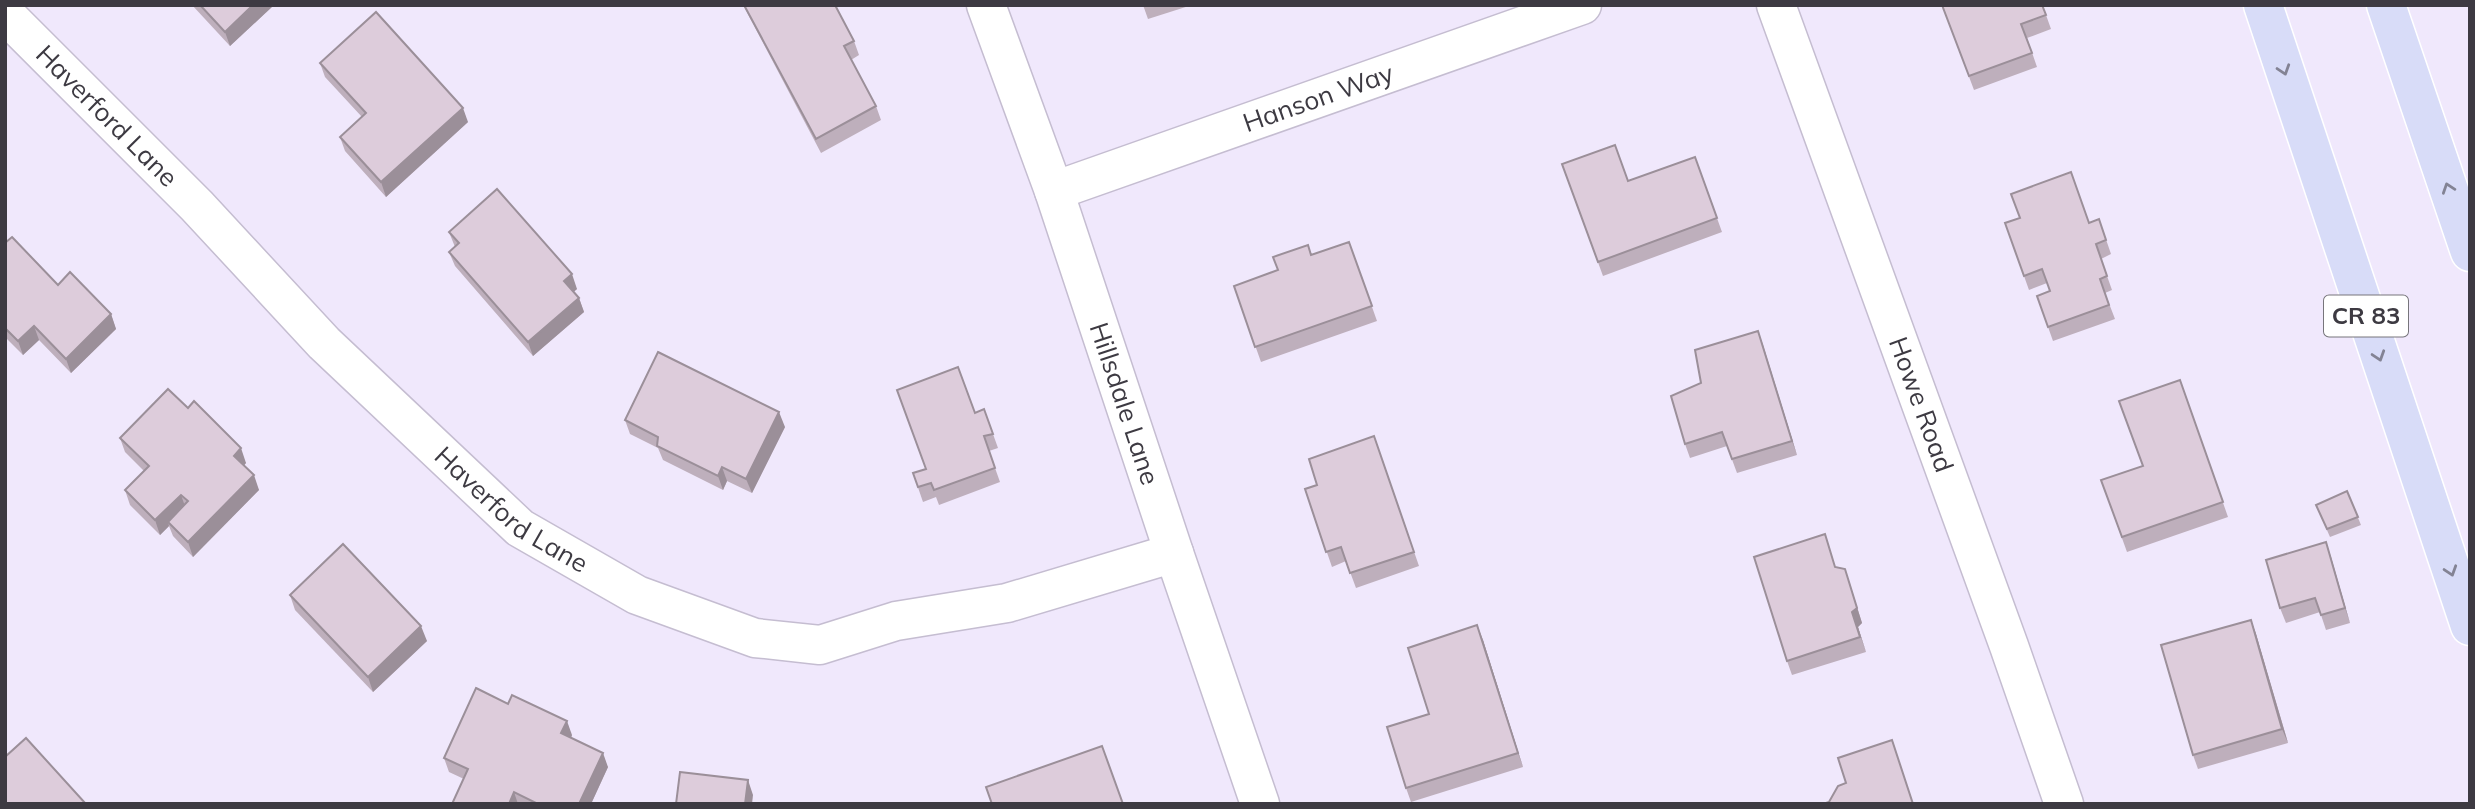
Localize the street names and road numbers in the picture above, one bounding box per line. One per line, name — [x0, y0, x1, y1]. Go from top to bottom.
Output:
street label: Haverford Lane — [29, 38, 185, 193]
street label: Hanson Way — [1238, 56, 1398, 139]
road number: CR 83 — [2324, 296, 2408, 337]
street label: Hillsdale Lane — [1083, 318, 1167, 489]
street label: Howe Road — [1882, 332, 1961, 476]
street label: Haverford Lane — [428, 439, 594, 580]

